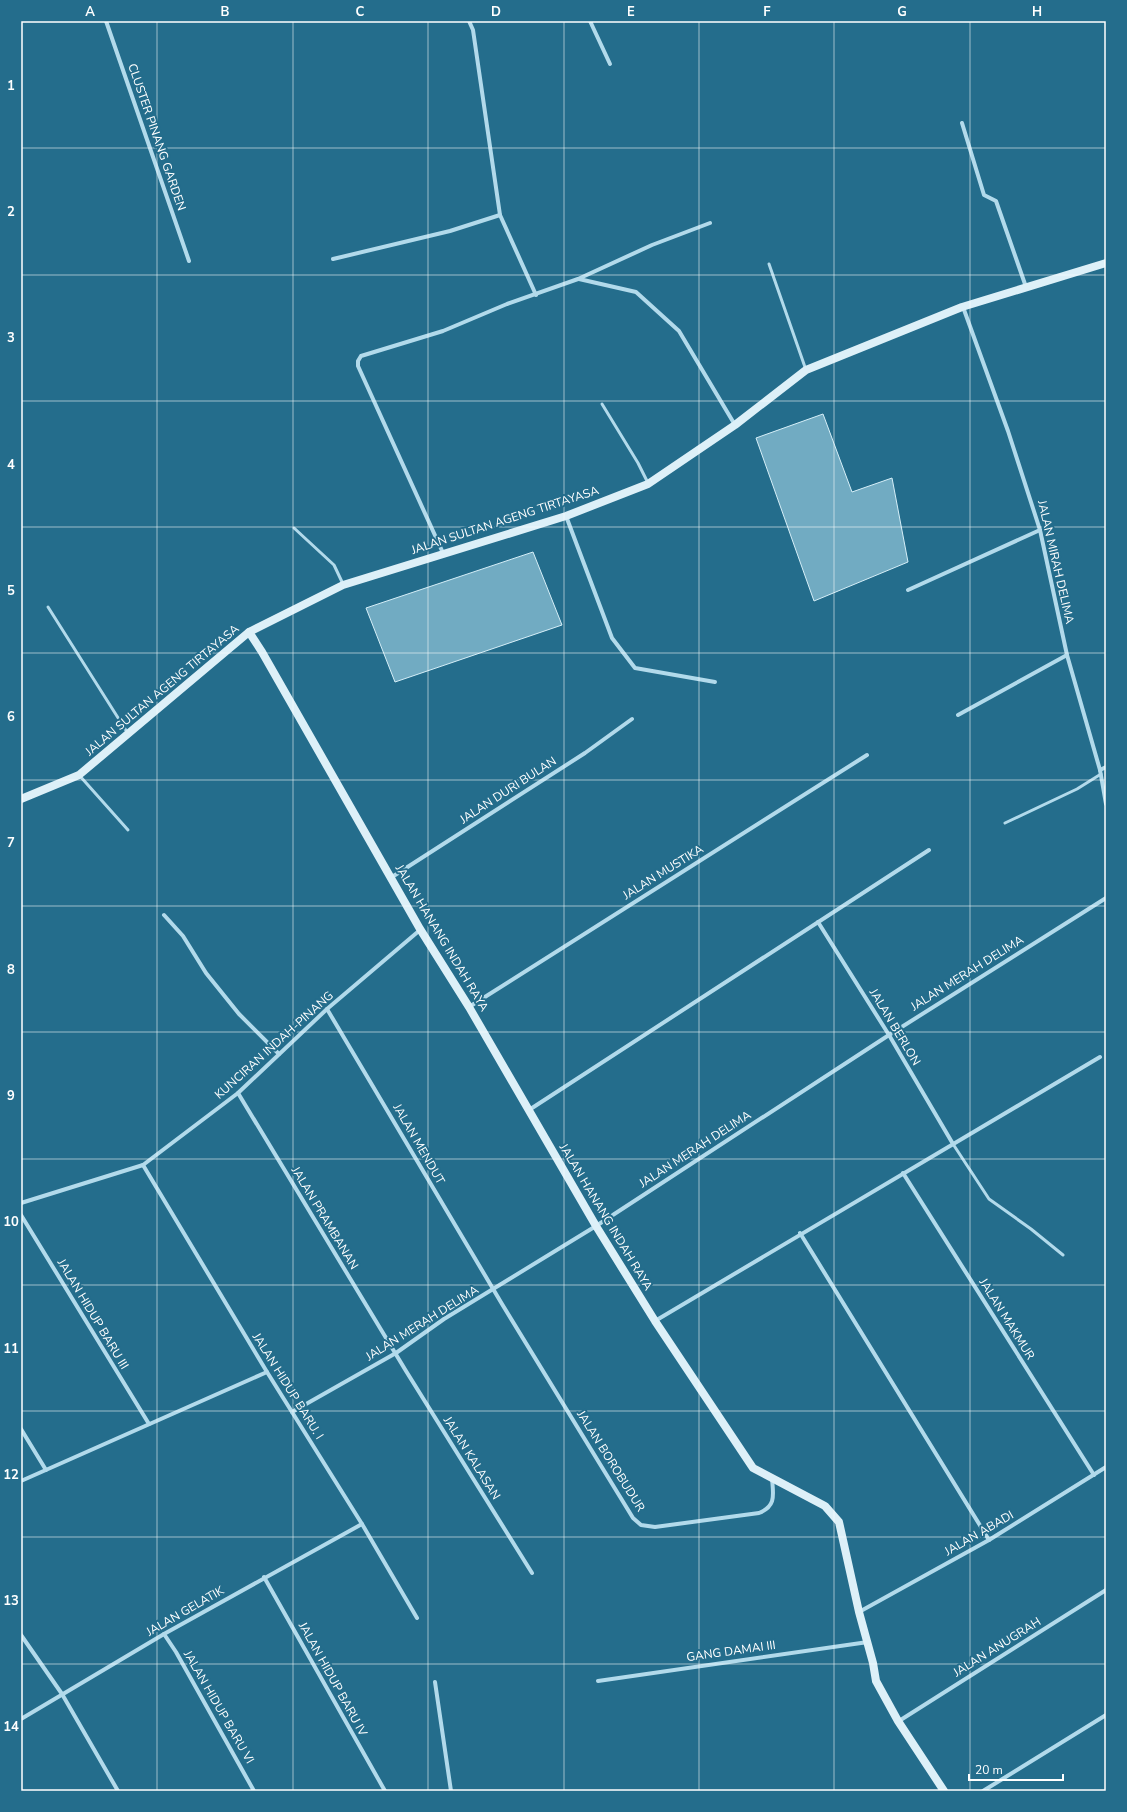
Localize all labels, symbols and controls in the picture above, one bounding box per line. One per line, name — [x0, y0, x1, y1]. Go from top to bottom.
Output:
text: A — [85, 3, 95, 21]
text: B — [221, 3, 230, 21]
text: C — [356, 3, 365, 21]
text: D — [491, 3, 501, 21]
text: E — [627, 3, 635, 21]
text: F — [763, 3, 771, 21]
text: G — [897, 3, 907, 21]
text: H — [1032, 3, 1042, 21]
street label: CLUSTER PINANG GARDEN — [124, 61, 190, 213]
text: 1 — [7, 77, 15, 95]
text: 2 — [7, 203, 15, 221]
text: 3 — [7, 329, 15, 347]
text: 4 — [7, 456, 15, 474]
street label: JALAN SULTAN AGENG TIRTAYASA — [408, 482, 601, 558]
street label: JALAN MIRAH DELIMA — [1034, 498, 1078, 626]
text: 5 — [7, 582, 15, 600]
street label: JALAN SULTAN AGENG TIRTAYASA — [81, 621, 242, 760]
text: 6 — [7, 708, 15, 726]
street label: JALAN DURI BULAN — [456, 753, 559, 828]
text: 7 — [7, 834, 15, 852]
street label: JALAN MUSTIKA — [619, 841, 706, 904]
street label: JALAN HANANG INDAH RAYA — [391, 861, 492, 1015]
street label: JALAN MERAH DELIMA — [907, 932, 1027, 1015]
text: 8 — [7, 961, 15, 979]
street label: JALAN BERLON — [865, 985, 924, 1068]
street label: KUNCIRAN INDAH-PINANG — [211, 987, 337, 1103]
text: 9 — [7, 1087, 15, 1105]
street label: JALAN MENDUT — [389, 1100, 449, 1188]
street label: JALAN MERAH DELIMA — [635, 1107, 754, 1192]
street label: JALAN HANANG INDAH RAYA — [555, 1140, 656, 1294]
street label: JALAN PRAMBANAN — [287, 1163, 362, 1272]
text: 10 — [3, 1213, 19, 1231]
street label: JALAN HIDUP BARU III — [53, 1255, 132, 1372]
street label: JALAN MAKMUR — [975, 1274, 1038, 1363]
street label: JALAN MERAH DELIMA — [362, 1282, 482, 1365]
street label: JALAN HIDUP BARU. I — [248, 1329, 327, 1442]
text: 11 — [3, 1340, 19, 1358]
street label: JALAN BOROBUDUR — [573, 1406, 649, 1515]
street label: JALAN KALASAN — [439, 1412, 504, 1503]
text: 12 — [3, 1466, 19, 1484]
street label: JALAN ABADI — [941, 1507, 1016, 1560]
street label: JALAN GELATIK — [142, 1582, 227, 1640]
text: 13 — [3, 1592, 19, 1610]
street label: JALAN ANUGRAH — [949, 1614, 1044, 1681]
street label: JALAN HIDUP BARU IV — [294, 1618, 371, 1740]
street label: GANG DAMAI III — [685, 1637, 777, 1665]
street label: JALAN HIDUP BARU VI — [180, 1647, 258, 1766]
text: 14 — [3, 1718, 19, 1736]
scale bar — [969, 1756, 1063, 1782]
text: 20 m — [975, 1762, 1003, 1778]

